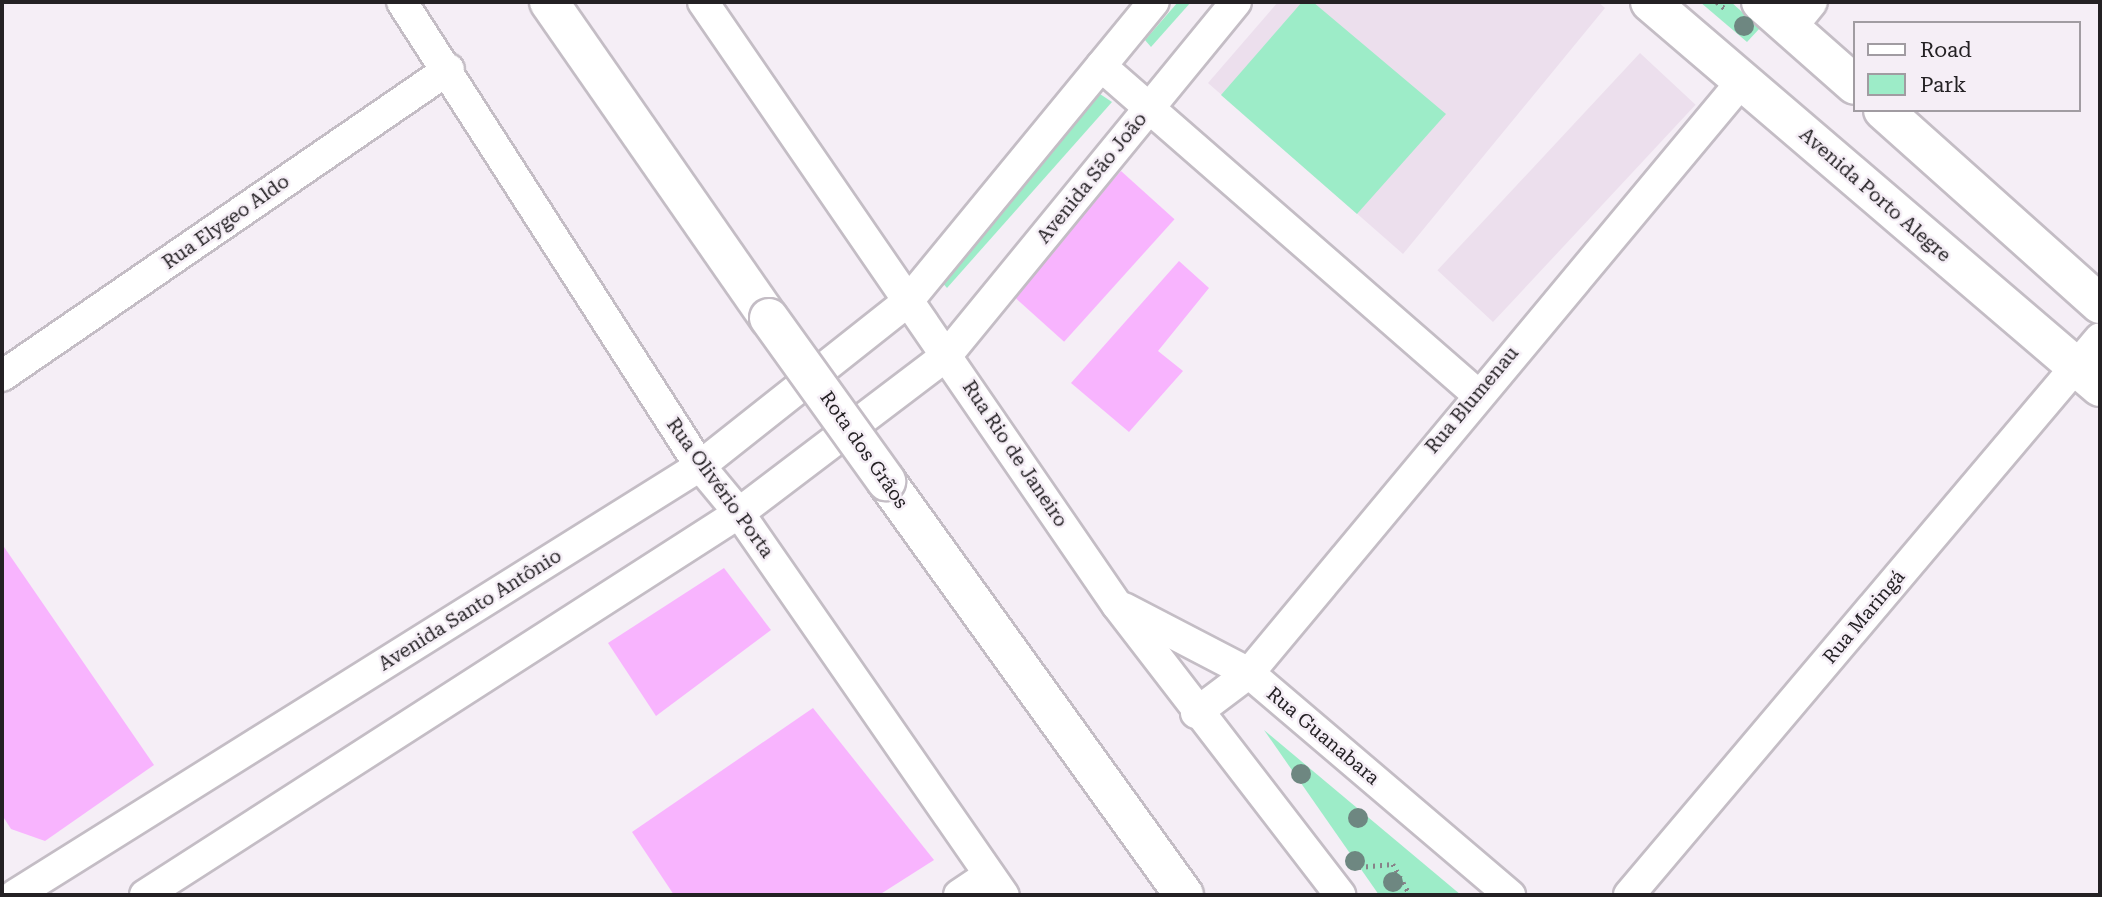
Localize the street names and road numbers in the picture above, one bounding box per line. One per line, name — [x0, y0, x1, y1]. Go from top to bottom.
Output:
street label: Avenida São João — [1032, 108, 1152, 248]
street label: Avenida Porto Alegre — [1795, 123, 1955, 267]
street label: Rua Elygeo Aldo — [158, 170, 294, 274]
street label: Rua Blumenau — [1421, 342, 1523, 458]
street label: Rua Rio de Janeiro — [958, 377, 1072, 531]
street label: Rota dos Grãos — [815, 387, 913, 513]
street label: Rua Olivério Porta — [662, 414, 778, 562]
street label: Avenida Santo Antônio — [374, 544, 566, 676]
street label: Rua Maringá — [1818, 566, 1910, 668]
street label: Rua Guanabara — [1262, 682, 1384, 790]

